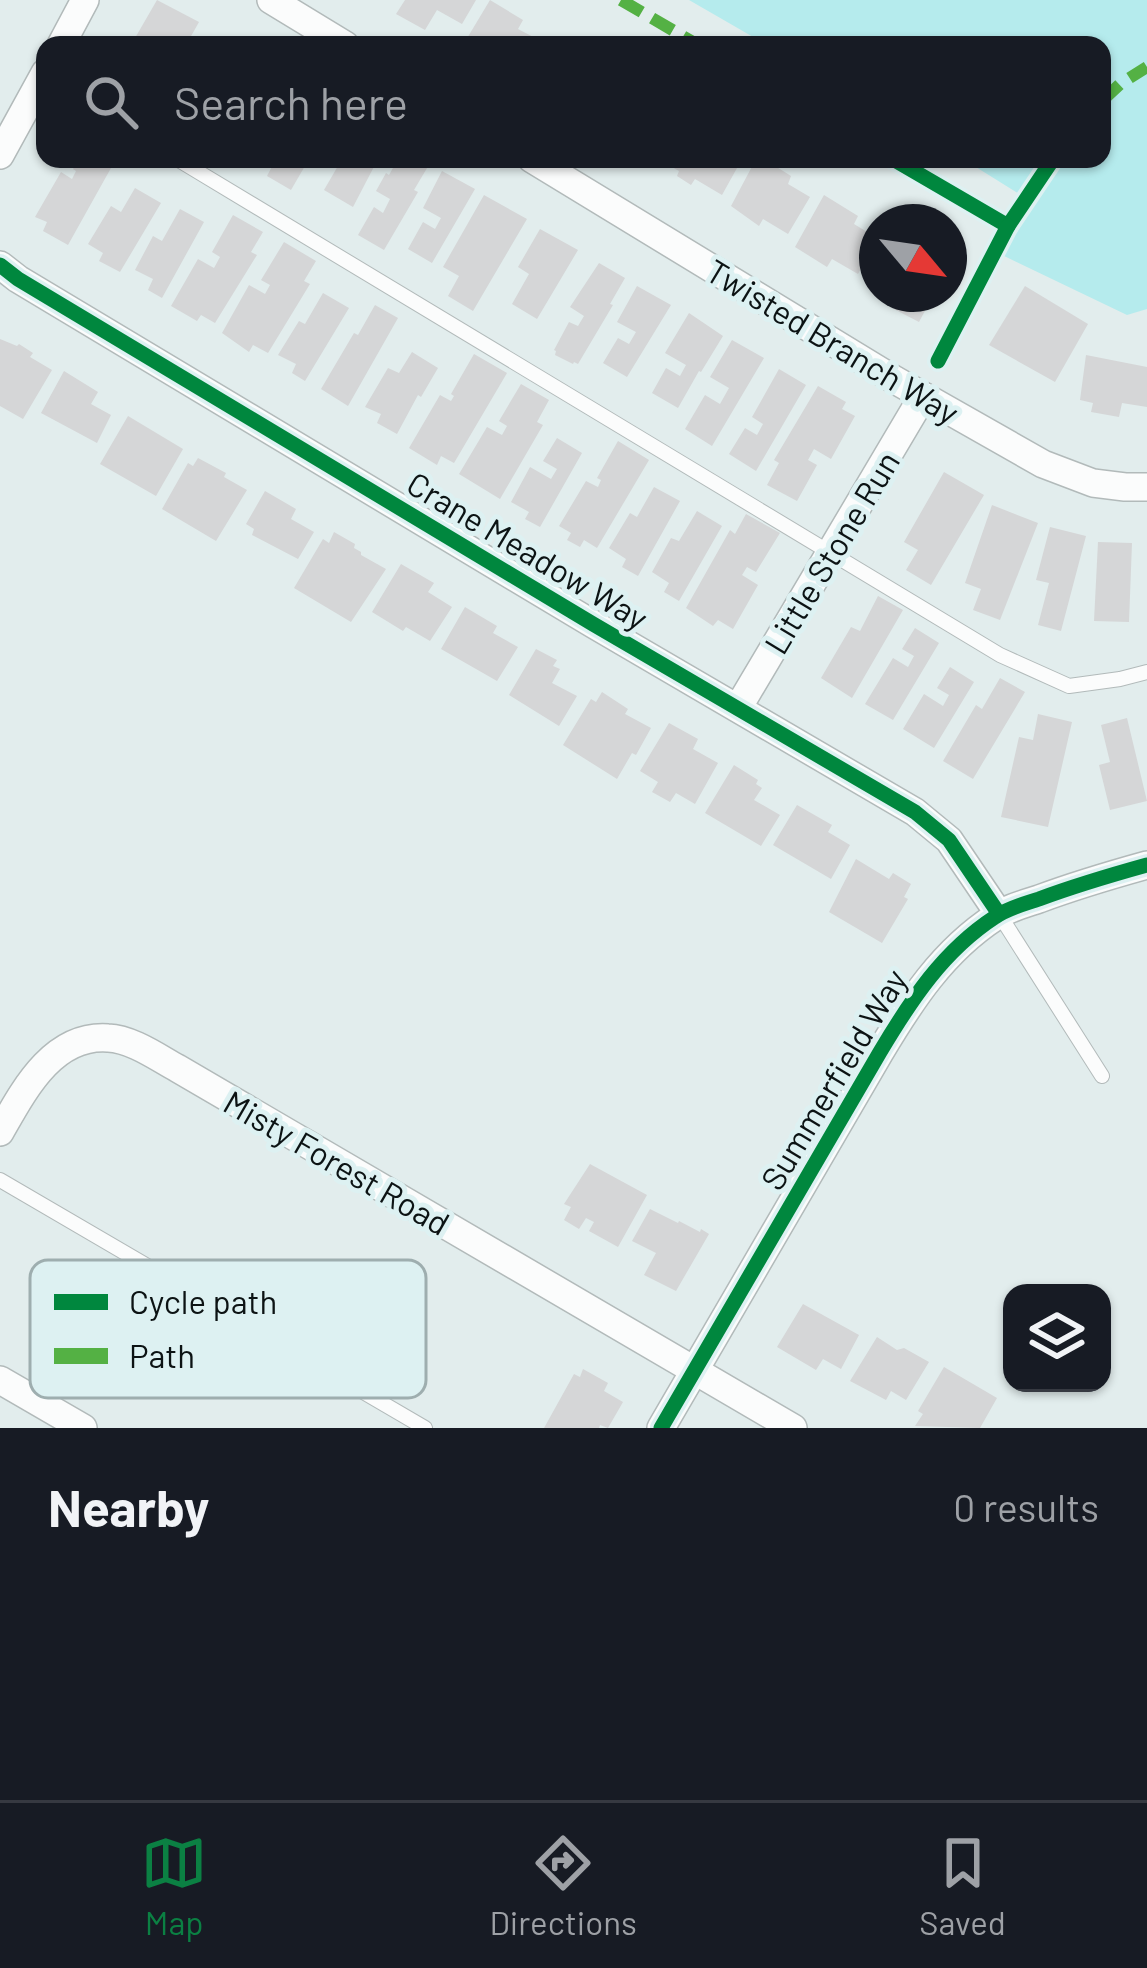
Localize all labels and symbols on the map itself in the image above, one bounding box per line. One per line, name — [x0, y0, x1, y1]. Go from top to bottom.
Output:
north arrow — [859, 204, 967, 312]
street label: Twisted Branch Way — [700, 250, 966, 432]
street label: Little Stone Run — [755, 443, 907, 661]
street label: Crane Meadow Way — [400, 462, 656, 638]
street label: Summerfield Way — [751, 961, 915, 1197]
street label: Misty Forest Road — [217, 1081, 457, 1243]
legend — [30, 1260, 426, 1398]
text: Cycle path — [129, 1281, 277, 1321]
text: Path — [129, 1335, 195, 1375]

